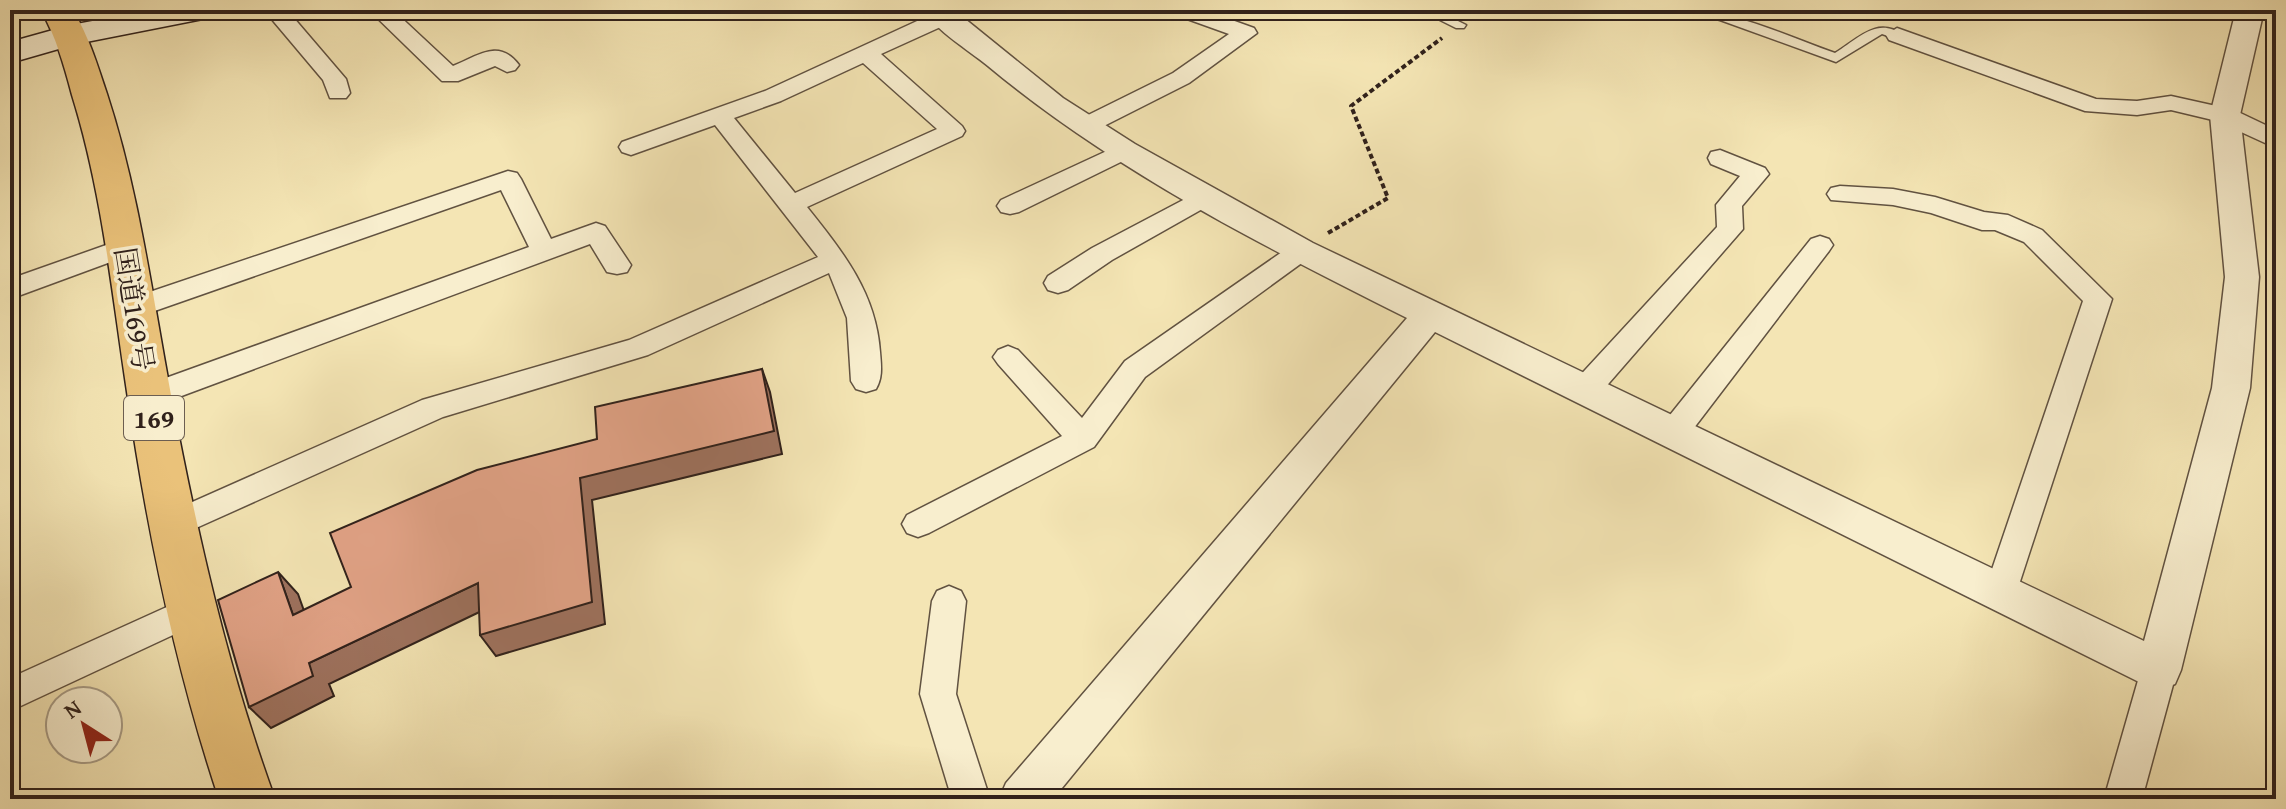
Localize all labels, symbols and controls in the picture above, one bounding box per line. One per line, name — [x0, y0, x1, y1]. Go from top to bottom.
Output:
street label: 国道169号 — [105, 244, 165, 374]
road number: 169 — [124, 396, 184, 440]
north arrow — [44, 685, 124, 765]
text: N — [57, 691, 88, 726]

